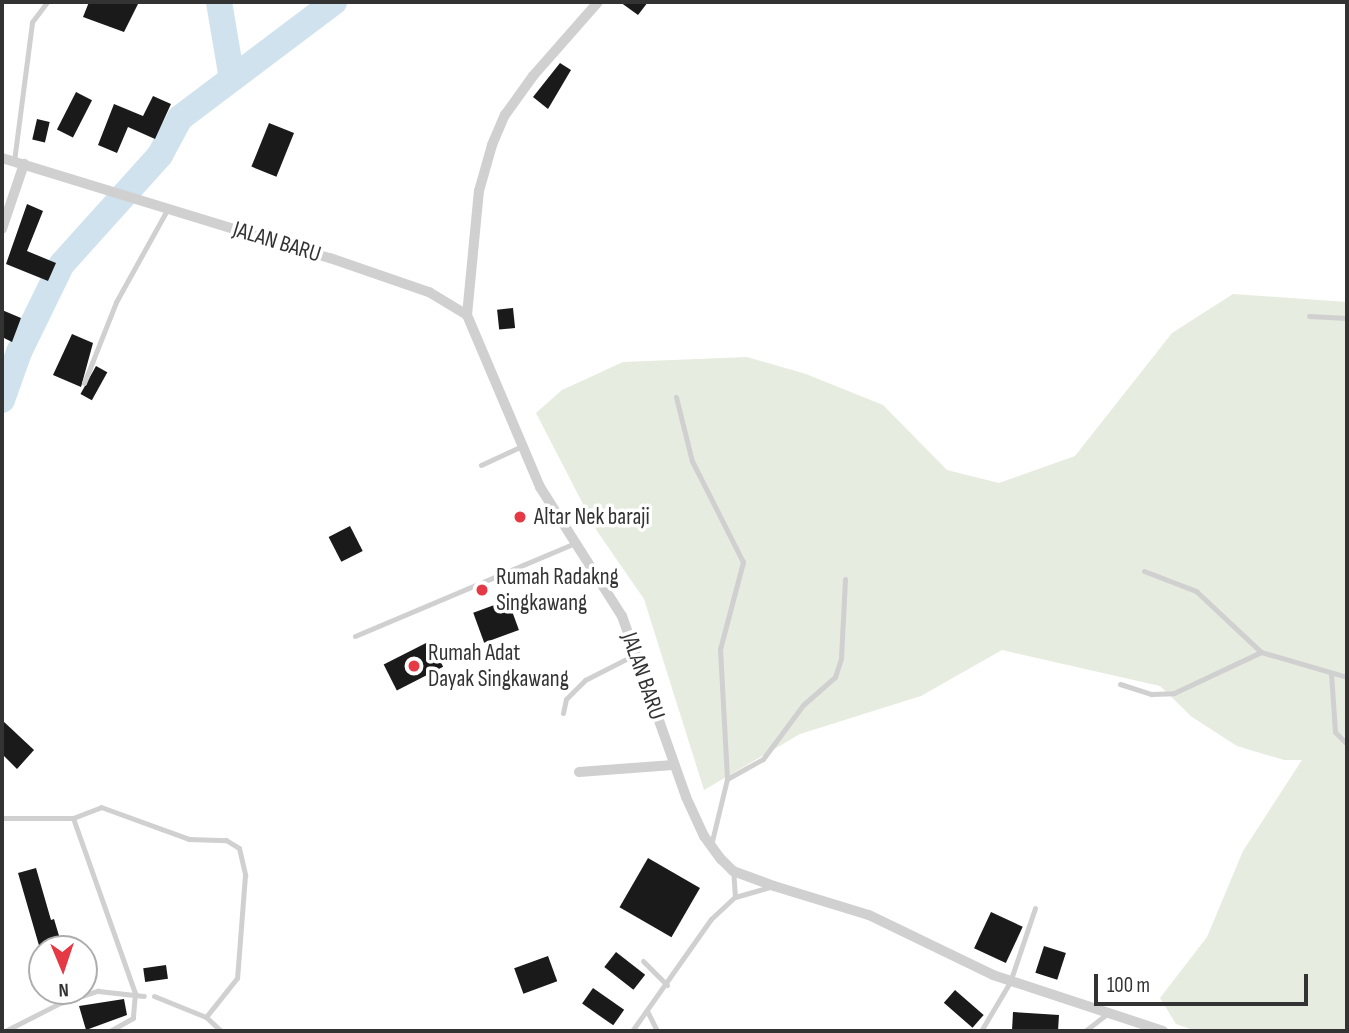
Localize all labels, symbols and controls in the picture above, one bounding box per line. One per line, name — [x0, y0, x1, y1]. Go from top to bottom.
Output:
street label: JALAN BARU — [230, 216, 324, 268]
place label: Altar Nek baraji — [534, 503, 650, 531]
marker: Altar Nek baraji — [512, 509, 528, 525]
place label: Rumah Radakng Singkawang — [496, 563, 619, 617]
marker: Rumah Radakng Singkawang — [474, 582, 490, 598]
street label: JALAN BARU — [615, 629, 671, 723]
place label: Rumah Adat Dayak Singkawang — [428, 639, 569, 693]
marker: Rumah Adat Dayak Singkawang — [406, 658, 422, 674]
north arrow — [28, 935, 98, 1005]
scale bar — [1097, 960, 1310, 1004]
text: 100 m — [1107, 973, 1150, 998]
text: N — [58, 978, 69, 1001]

